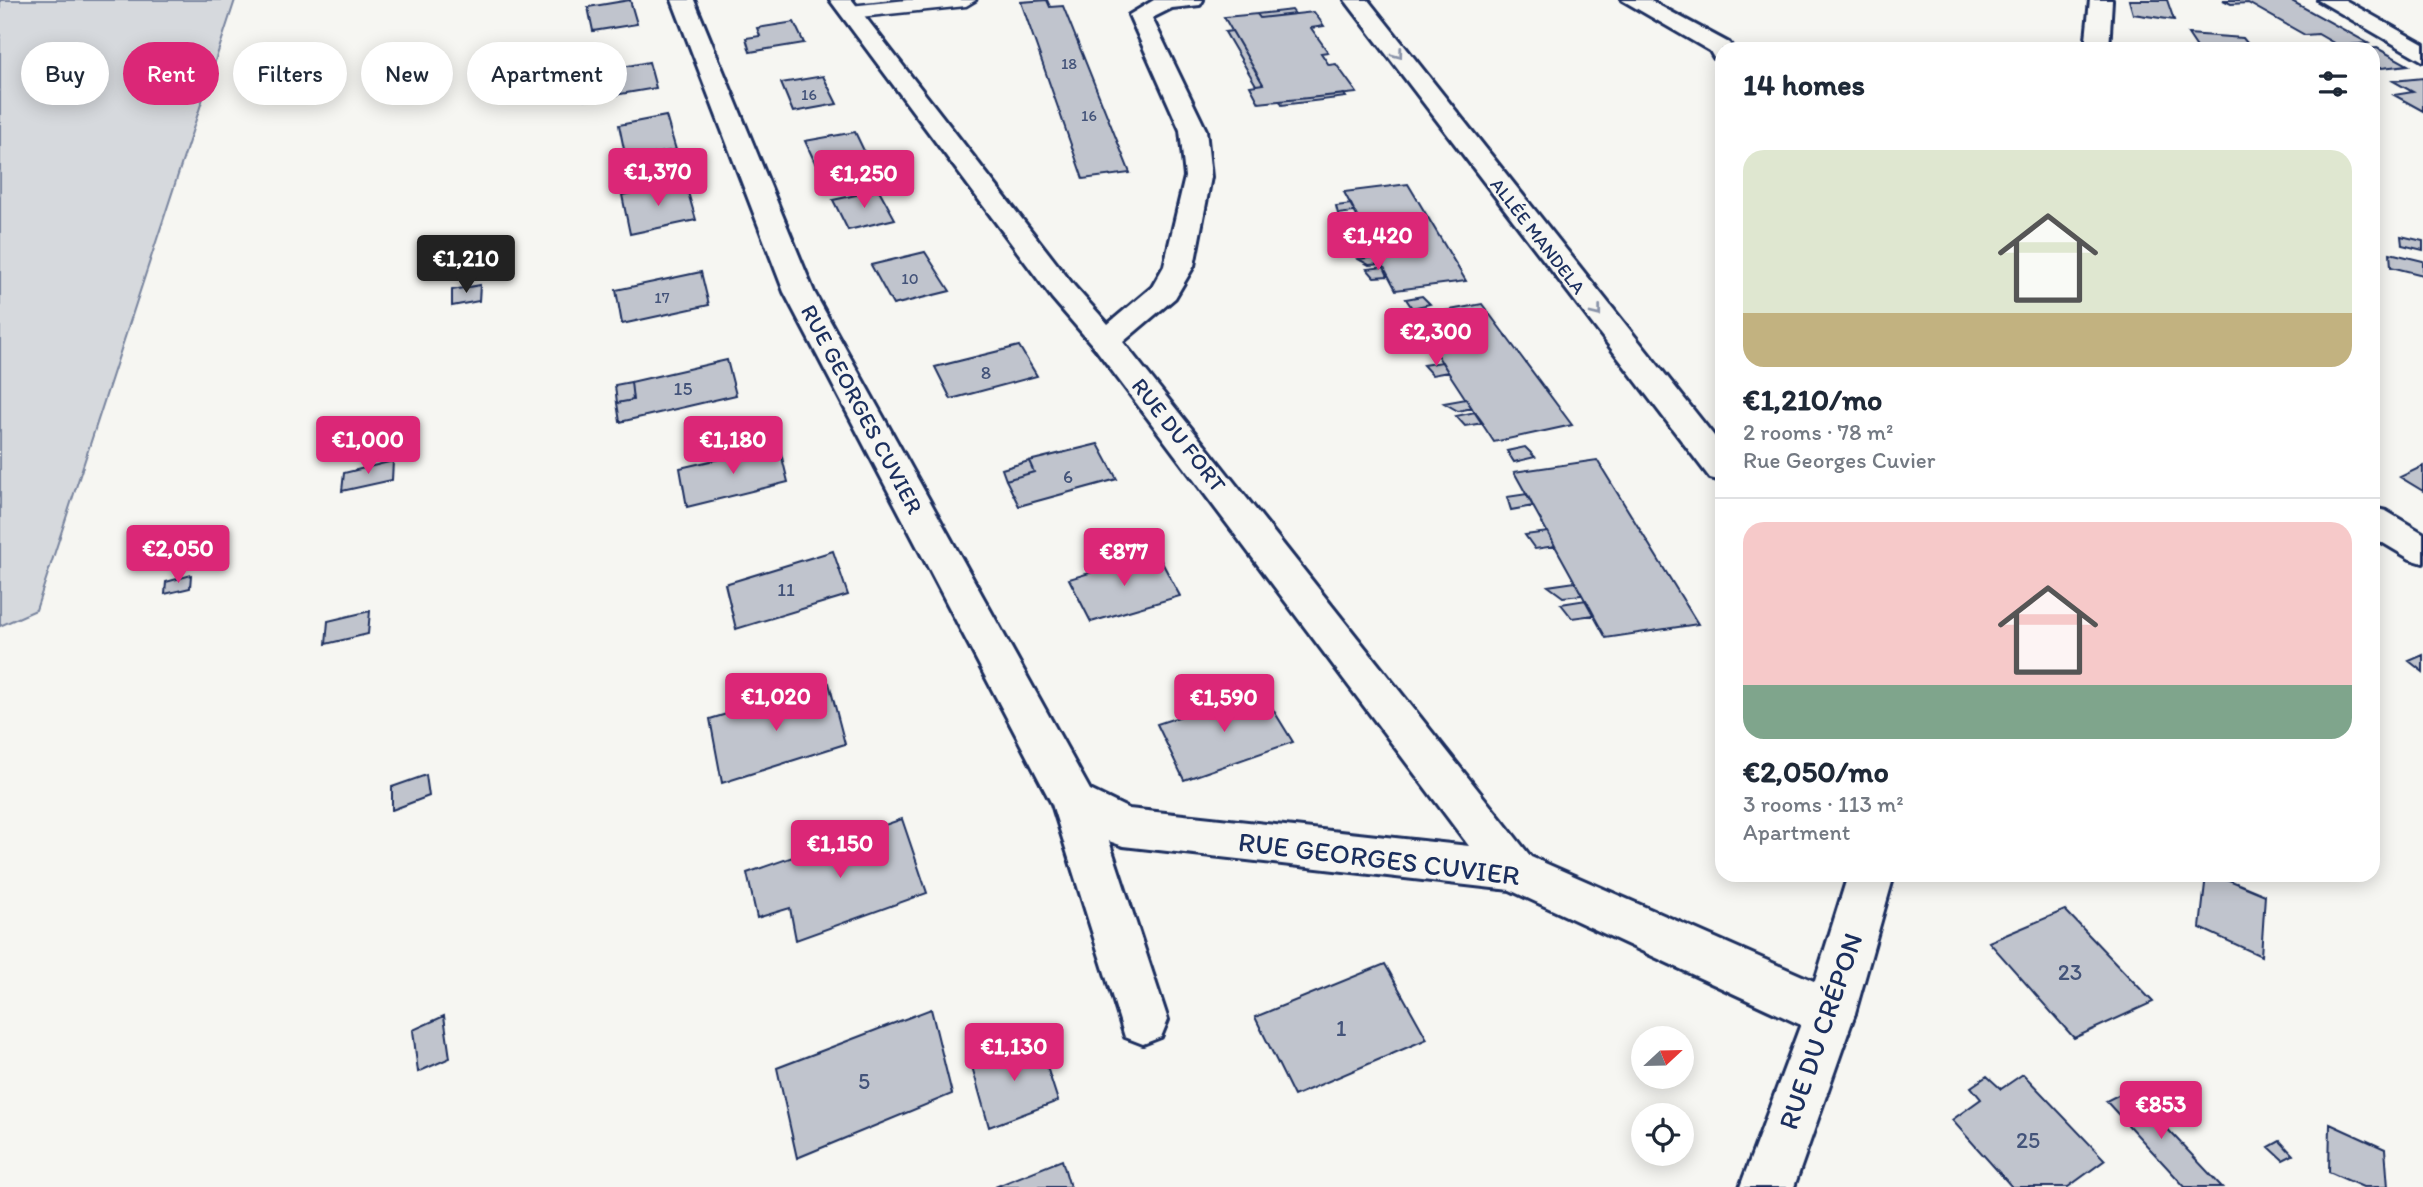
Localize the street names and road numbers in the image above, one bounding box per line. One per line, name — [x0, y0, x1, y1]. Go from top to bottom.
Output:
street label: ALLÉE MANDELA — [1486, 173, 1590, 299]
street label: RUE GEORGES CUVIER — [795, 300, 929, 519]
street label: RUE DU FORT — [1126, 372, 1232, 498]
street label: RUE GEORGES CUVIER — [1236, 824, 1522, 892]
street label: RUE DU CRÉPON — [1770, 928, 1870, 1134]

